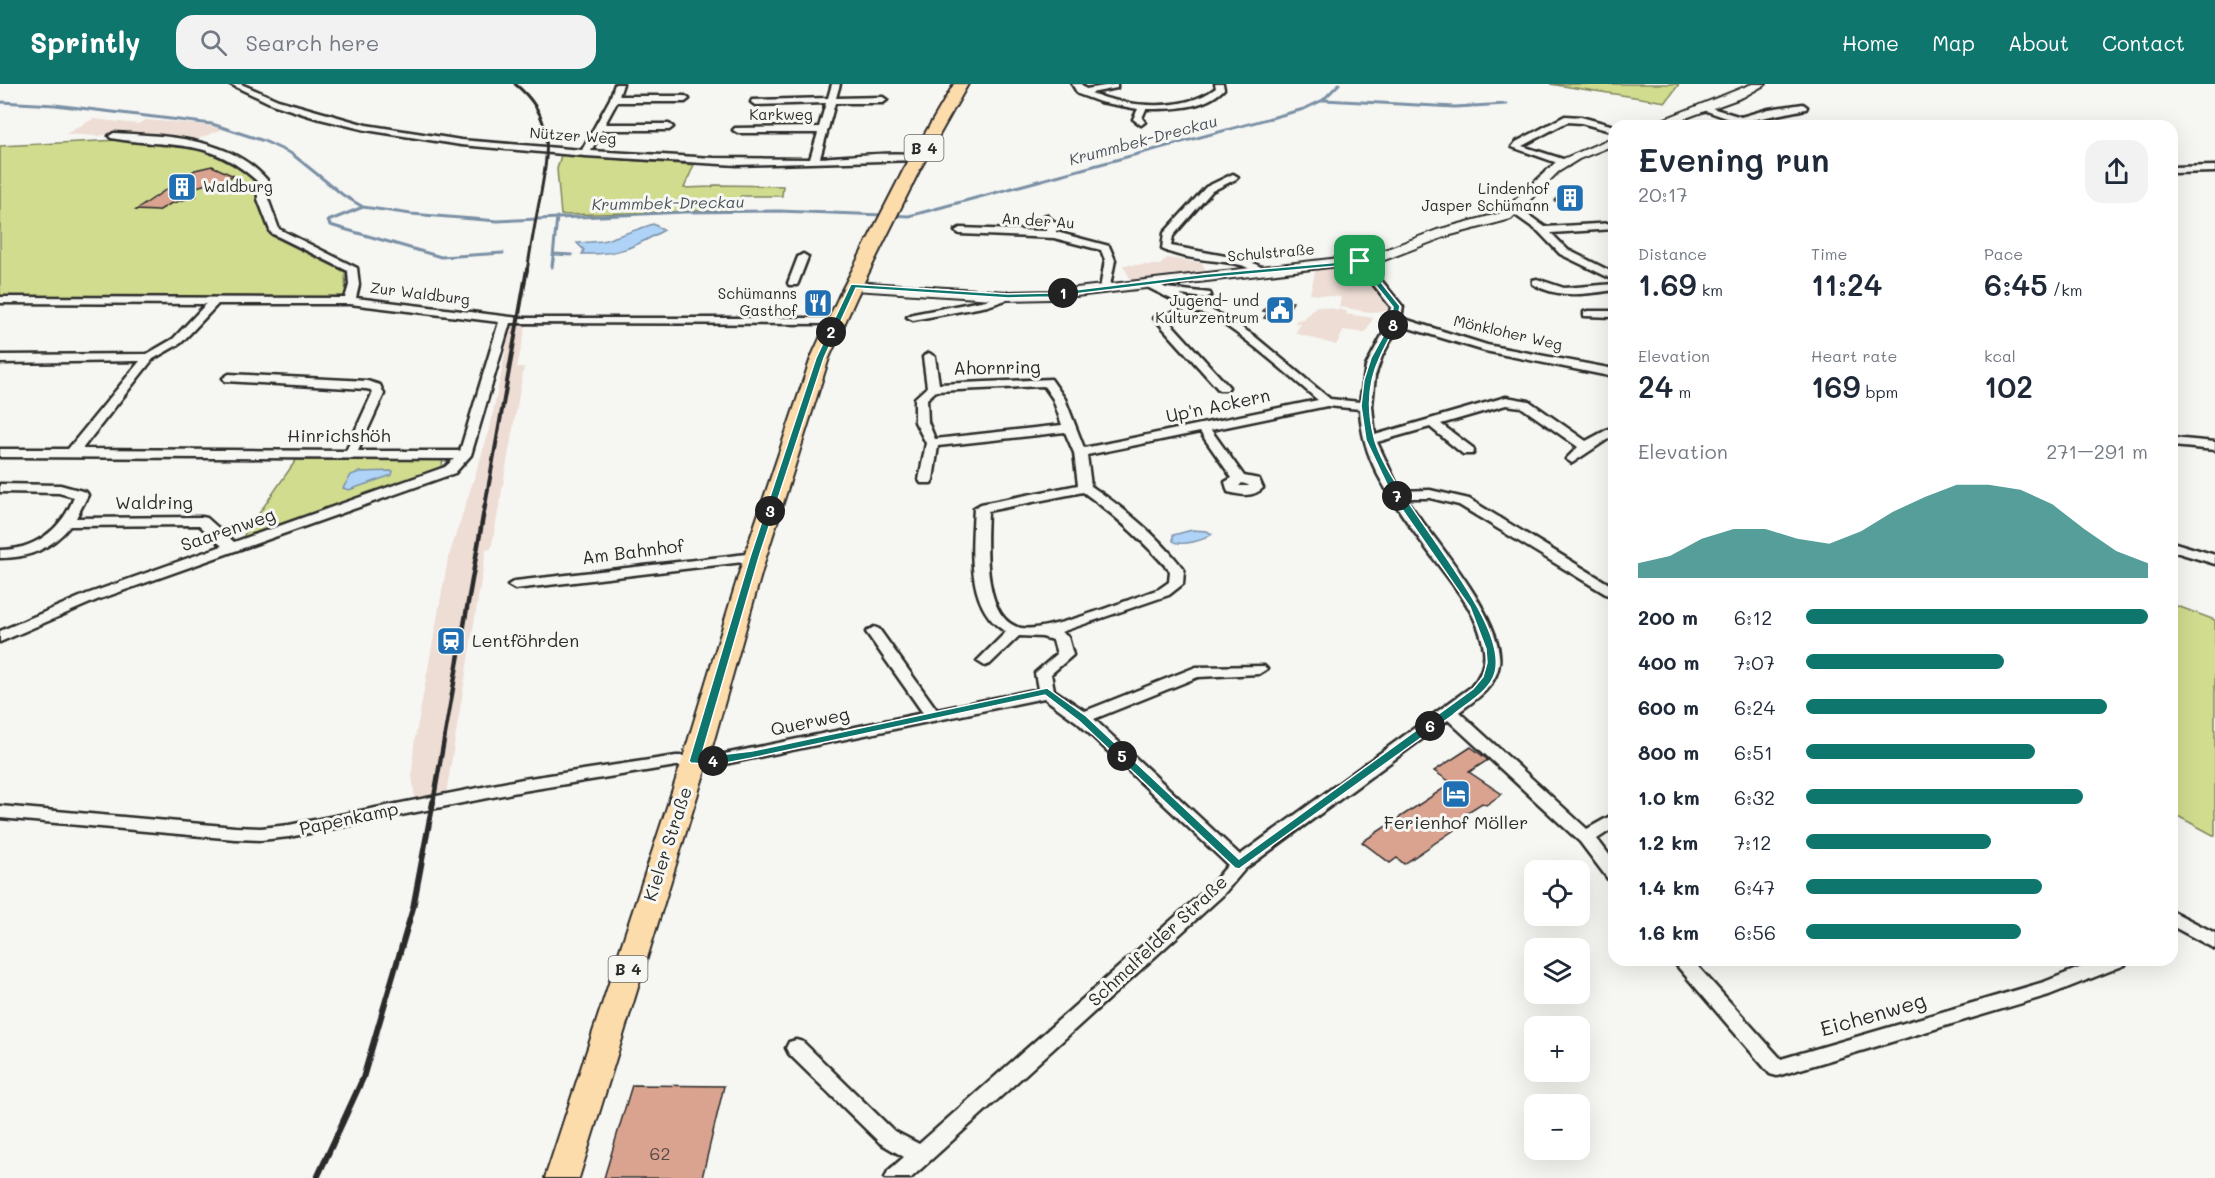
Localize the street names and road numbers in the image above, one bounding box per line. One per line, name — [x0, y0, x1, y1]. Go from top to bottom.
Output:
street label: Karkweg — [749, 104, 813, 124]
street label: Nützer Weg — [529, 122, 617, 148]
road number: B 4 — [904, 135, 944, 161]
street label: An der Au — [1001, 207, 1075, 233]
street label: Schulstraße — [1227, 238, 1315, 266]
street label: Zur Waldburg — [369, 277, 471, 309]
street label: Mönkloher Weg — [1452, 310, 1565, 354]
street label: Ahornring — [953, 354, 1041, 380]
street label: Up'n Ackern — [1164, 382, 1272, 428]
street label: Hinrichshöh — [287, 423, 391, 447]
street label: Waldring — [115, 490, 193, 514]
street label: Saarenweg — [177, 502, 278, 556]
street label: Am Bahnhof — [580, 533, 686, 569]
street label: Querweg — [768, 701, 851, 741]
street label: Kieler Straße — [637, 783, 697, 904]
street label: Papenkamp — [297, 796, 401, 840]
street label: Schmalfelder Straße — [1083, 869, 1232, 1011]
road number: B 4 — [608, 956, 648, 982]
street label: Eichenweg — [1817, 986, 1929, 1042]

